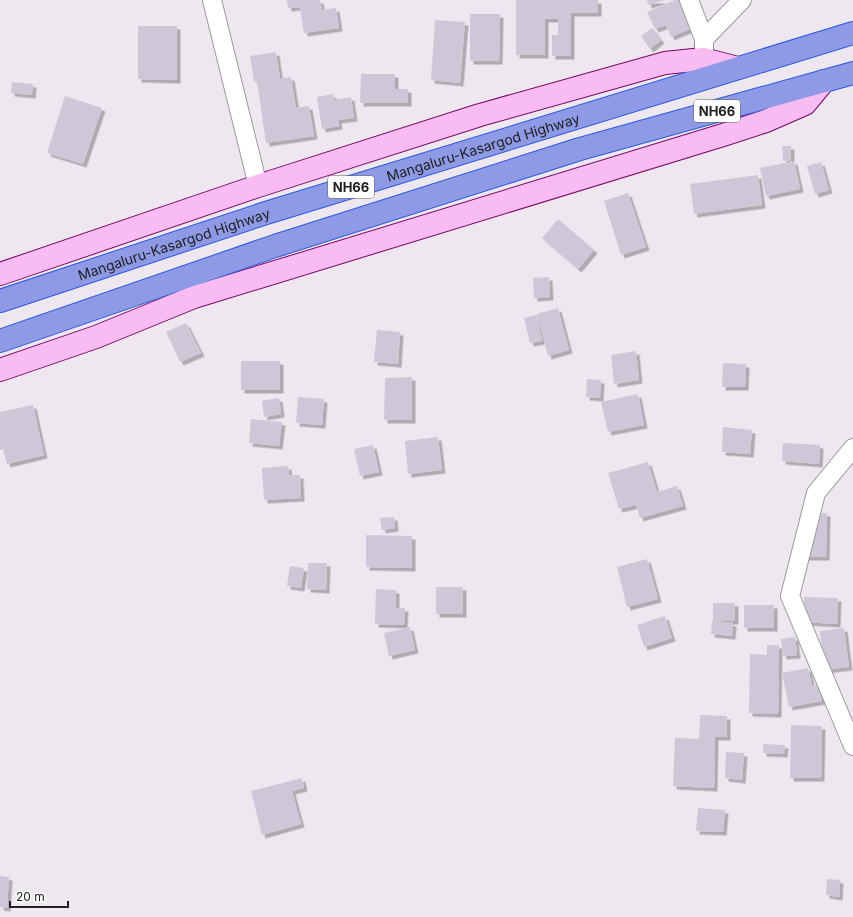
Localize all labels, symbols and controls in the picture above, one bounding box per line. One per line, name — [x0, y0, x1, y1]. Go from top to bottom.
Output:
road number: NH66 — [694, 100, 740, 122]
street label: Mangaluru-Kasargod Highway — [384, 109, 582, 184]
road number: NH66 — [328, 176, 374, 198]
street label: Mangaluru-Kasargod Highway — [76, 204, 272, 283]
scale bar — [10, 883, 68, 909]
text: 20 m — [16, 889, 45, 904]

